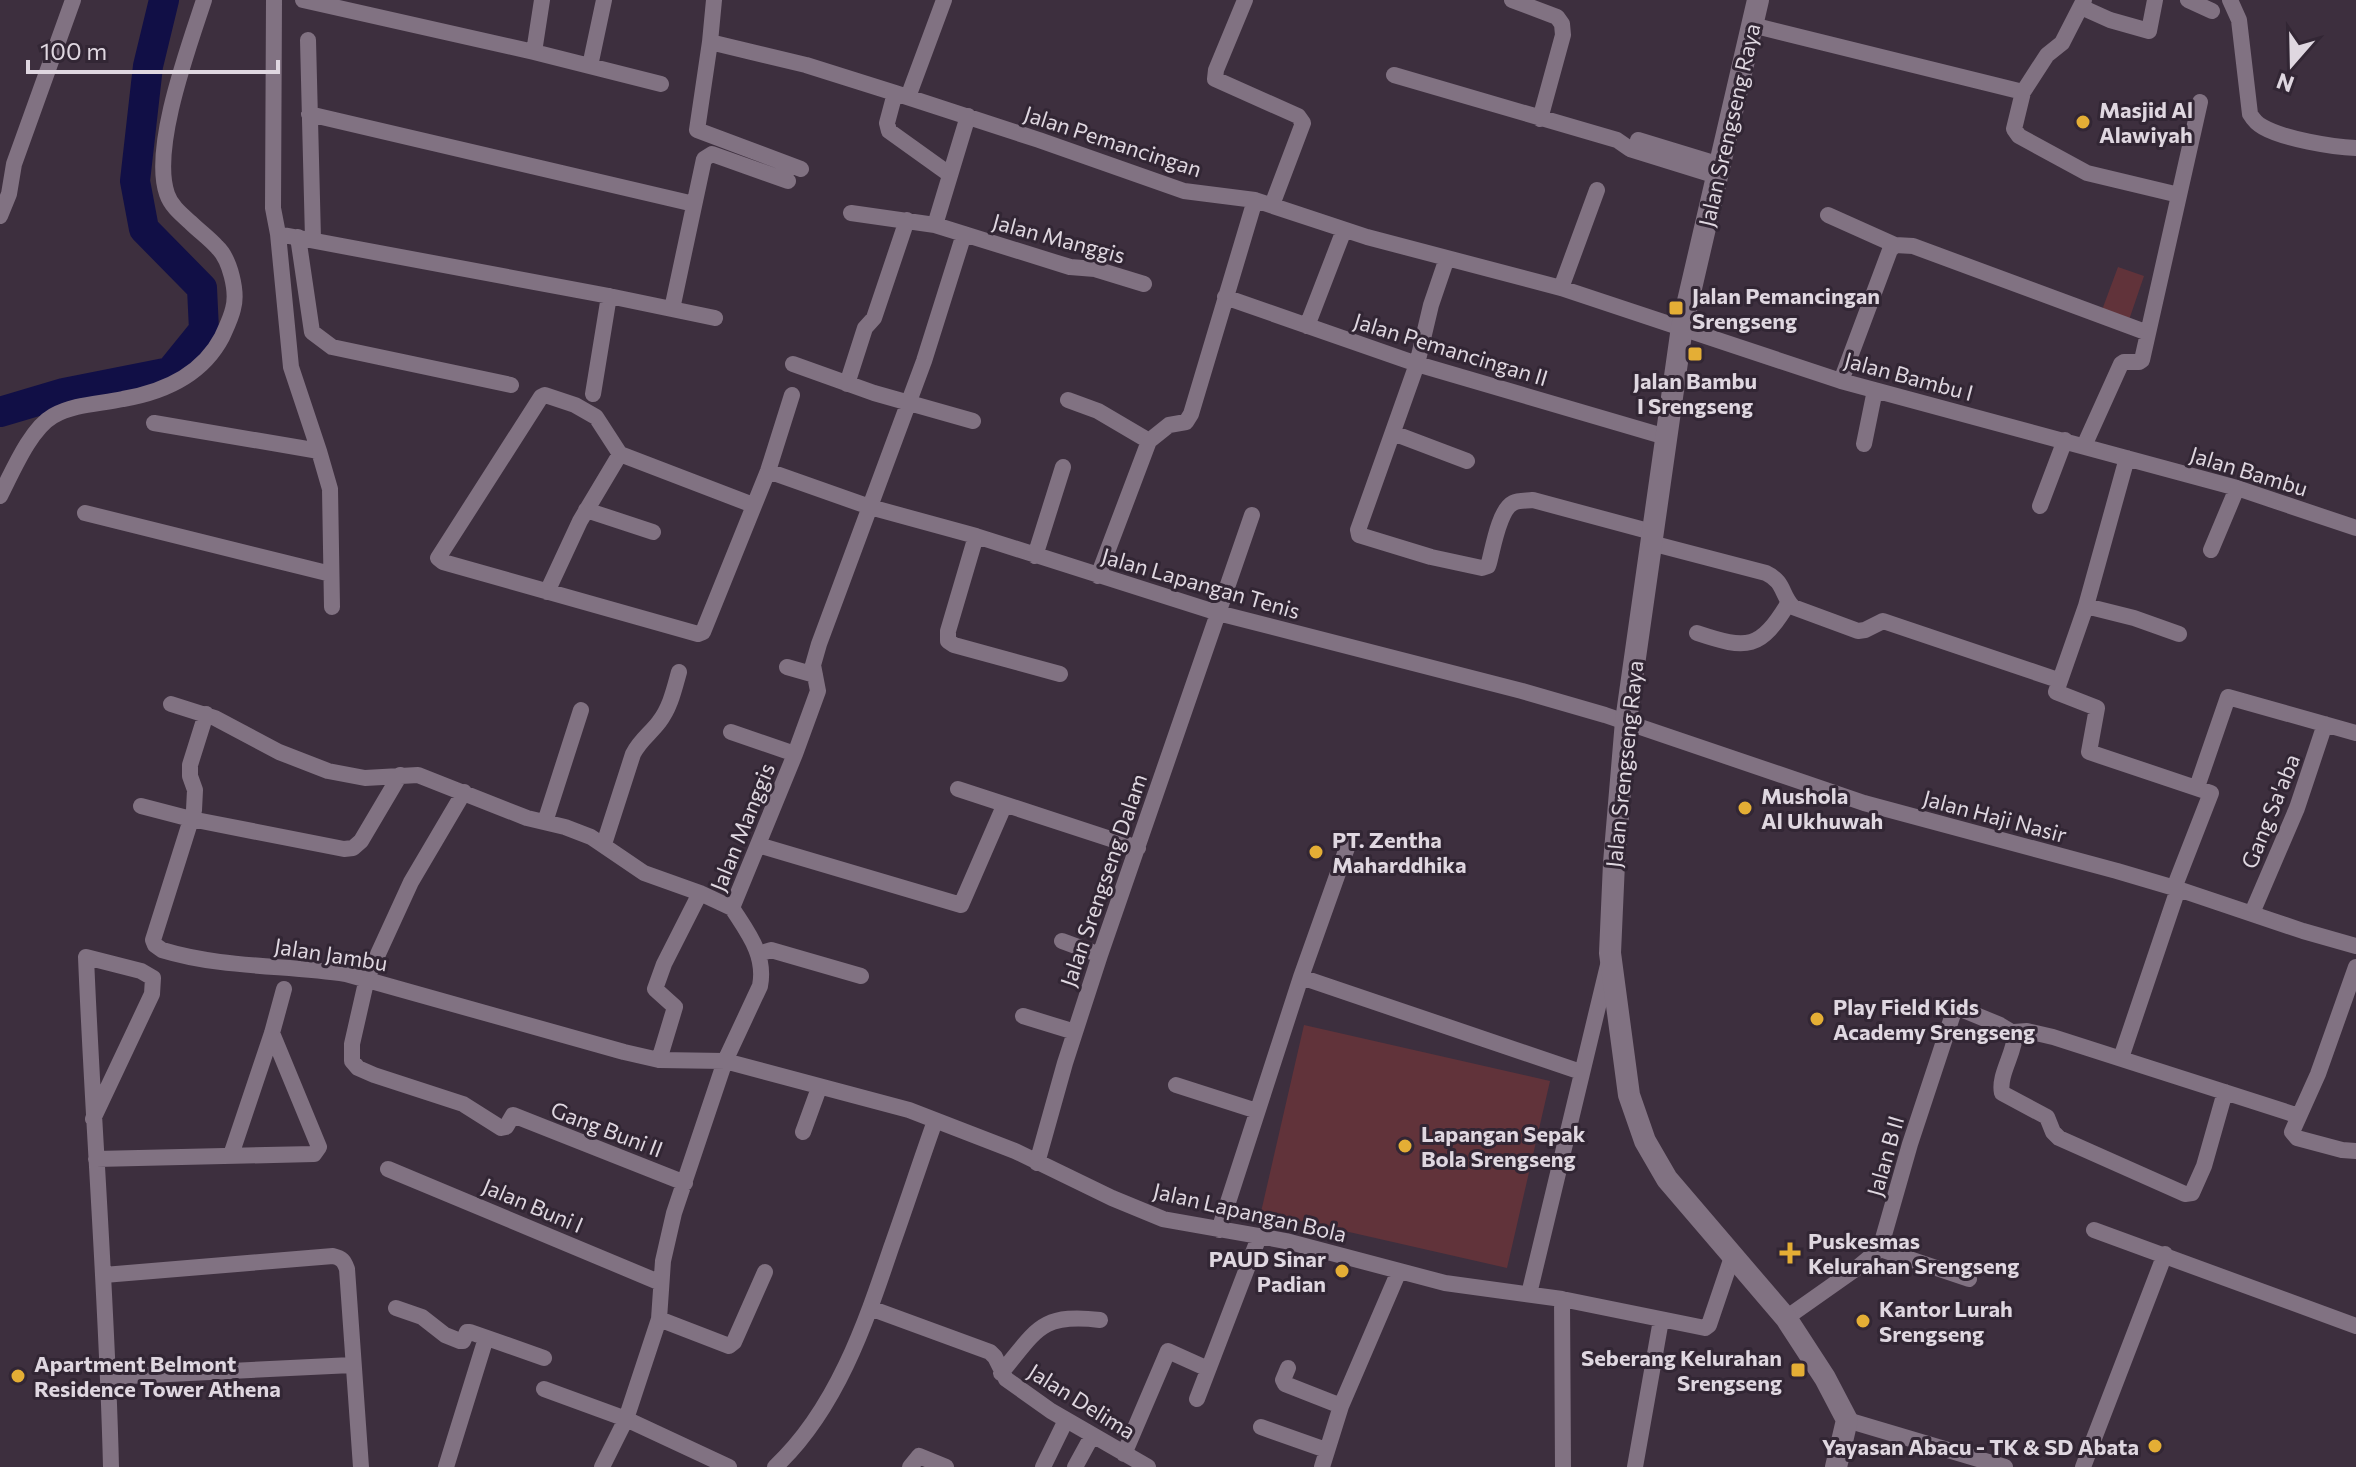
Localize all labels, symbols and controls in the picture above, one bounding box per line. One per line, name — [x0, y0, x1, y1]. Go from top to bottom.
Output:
street label: Jalan Srengseng Raya — [1692, 21, 1766, 229]
scale bar — [28, 24, 278, 74]
north arrow — [2252, 24, 2332, 104]
text: 100 m — [40, 36, 107, 65]
text: N — [2273, 68, 2297, 99]
place label: Masjid Al Alawiyah — [2099, 96, 2193, 148]
street label: Jalan Pemancingan — [1021, 100, 1205, 182]
marker: Masjid Al Alawiyah — [2074, 113, 2092, 131]
street label: Jalan Manggis — [990, 207, 1128, 269]
place label: Jalan Pemancingan Srengseng — [1692, 282, 1880, 334]
marker: Jalan Pemancingan Srengseng — [1667, 299, 1685, 317]
street label: Jalan Pemancingan II — [1351, 307, 1551, 391]
marker: Jalan Bambu I Srengseng — [1686, 345, 1704, 363]
street label: Jalan Bambu I — [1842, 346, 1976, 406]
place label: Jalan Bambu I Srengseng — [1633, 367, 1757, 419]
street label: Jalan Bambu — [2187, 440, 2311, 502]
street label: Jalan Lapangan Tenis — [1099, 542, 1303, 624]
street label: Jalan Srengseng Raya — [1600, 659, 1648, 869]
street label: Gang Sa'aba — [2235, 750, 2305, 872]
street label: Jalan Manggis — [704, 759, 780, 895]
street label: Jalan Srengseng Dalam — [1054, 770, 1152, 990]
place label: Mushola Al Ukhuwah — [1761, 782, 1883, 834]
street label: Jalan Haji Nasir — [1920, 784, 2070, 848]
marker: Mushola Al Ukhuwah — [1736, 799, 1754, 817]
place label: PT. Zentha Maharddhika — [1332, 826, 1466, 878]
marker: PT. Zentha Maharddhika — [1307, 843, 1325, 861]
street label: Jalan Jambu — [272, 932, 390, 976]
place label: Play Field Kids Academy Srengseng — [1833, 993, 2035, 1045]
marker: Play Field Kids Academy Srengseng — [1808, 1010, 1826, 1028]
street label: Gang Buni II — [547, 1095, 667, 1163]
street label: Jalan B II — [1861, 1113, 1909, 1199]
place label: Lapangan Sepak Bola Srengseng — [1421, 1120, 1586, 1172]
marker: Lapangan Sepak Bola Srengseng — [1396, 1137, 1414, 1155]
street label: Jalan Buni I — [479, 1172, 587, 1238]
street label: Jalan Lapangan Bola — [1151, 1177, 1349, 1247]
place label: Puskesmas Kelurahan Srengseng — [1808, 1227, 2019, 1279]
marker: Puskesmas Kelurahan Srengseng — [1779, 1242, 1801, 1264]
place label: PAUD Sinar Padian — [1209, 1245, 1326, 1297]
marker: PAUD Sinar Padian — [1333, 1262, 1351, 1280]
place label: Kantor Lurah Srengseng — [1879, 1295, 2013, 1347]
marker: Kantor Lurah Srengseng — [1854, 1312, 1872, 1330]
place label: Seberang Kelurahan Srengseng — [1581, 1344, 1782, 1396]
place label: Apartment Belmont Residence Tower Athena — [34, 1350, 281, 1402]
street label: Jalan Delima — [1023, 1357, 1141, 1445]
marker: Seberang Kelurahan Srengseng — [1789, 1361, 1807, 1379]
marker: Apartment Belmont Residence Tower Athena — [9, 1367, 27, 1385]
place label: Yayasan Abacu - TK & SD Abata — [1822, 1433, 2139, 1460]
marker: Yayasan Abacu - TK & SD Abata — [2146, 1437, 2164, 1455]

